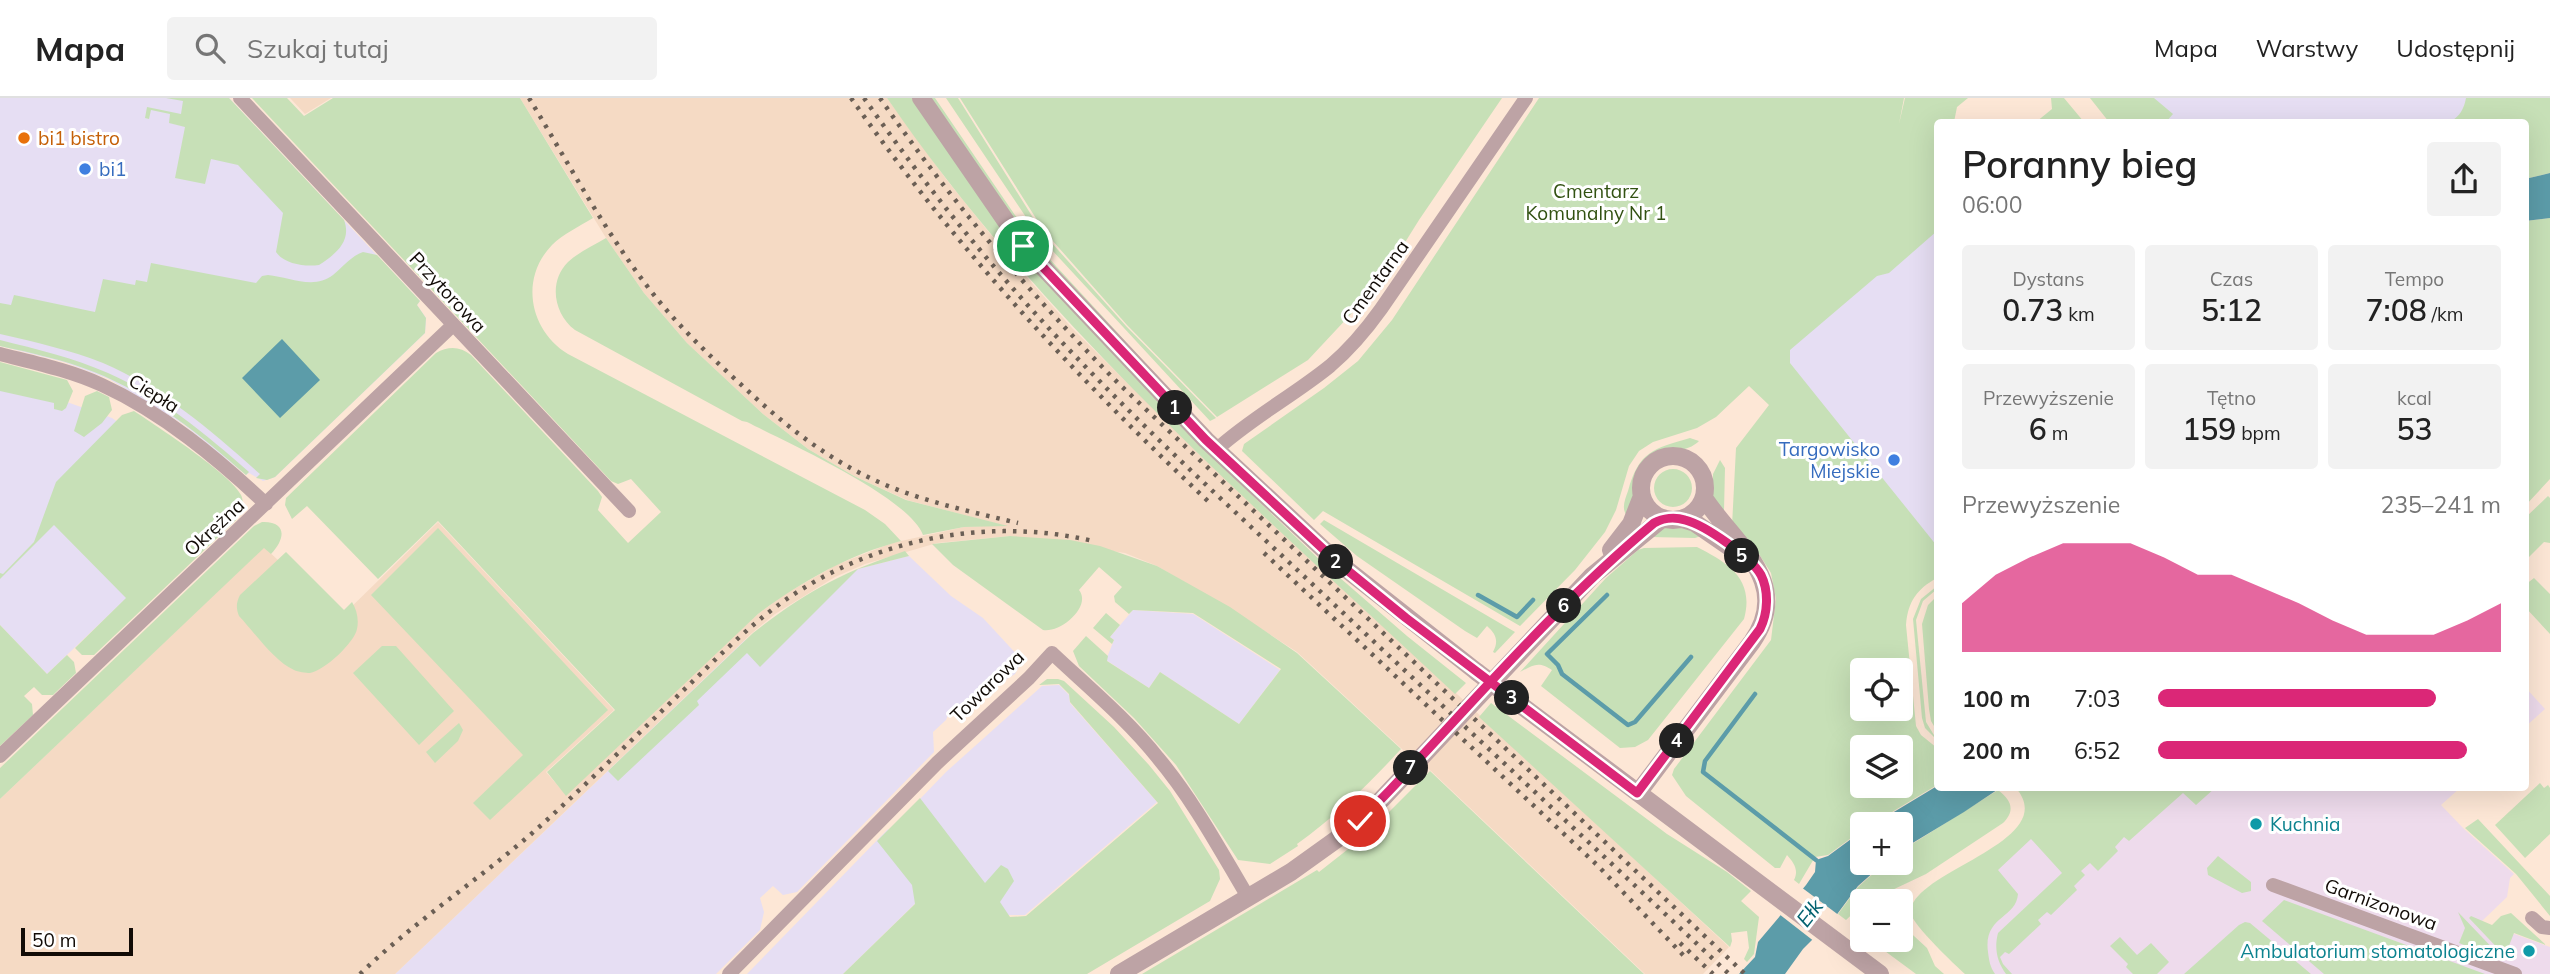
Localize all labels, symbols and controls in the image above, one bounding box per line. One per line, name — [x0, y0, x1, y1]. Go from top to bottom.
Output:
search box — [167, 17, 657, 80]
text: Mapa — [35, 28, 125, 69]
icon: search — [191, 29, 229, 67]
text: Szukaj tutaj — [247, 32, 389, 65]
text: Mapa — [2154, 33, 2218, 63]
text: Warstwy — [2256, 33, 2358, 63]
text: Udostępnij — [2396, 33, 2515, 63]
place label: bi1 bistro — [38, 126, 120, 150]
marker: bi1 bistro — [16, 130, 32, 146]
text: Poranny bieg — [1962, 140, 2197, 188]
button: share — [2427, 142, 2501, 216]
place label: bi1 — [99, 157, 126, 181]
marker: bi1 — [77, 161, 93, 177]
park label: Cmentarz Komunalny Nr 1 — [1526, 179, 1666, 225]
text: 06:00 — [1962, 190, 2022, 219]
pin — [993, 216, 1053, 276]
icon: arrive — [1004, 227, 1042, 265]
street label: Cmentarna — [1336, 235, 1414, 329]
street label: Przytorowa — [405, 247, 491, 337]
text: Dystans — [2012, 267, 2085, 291]
text: Czas — [2210, 267, 2253, 291]
text: Tempo — [2385, 267, 2444, 291]
text: 0.73 — [2002, 291, 2063, 329]
text: 5:12 — [2201, 291, 2262, 329]
text: 7:08 — [2366, 291, 2427, 329]
text: km — [2063, 302, 2095, 326]
text: /km — [2427, 302, 2463, 326]
street label: Ciepła — [124, 368, 184, 418]
text: Przewyższenie — [1983, 386, 2114, 410]
text: Tętno — [2207, 386, 2256, 410]
text: kcal — [2397, 386, 2432, 410]
pin: 1 — [1158, 390, 1192, 426]
text: 1 — [1169, 395, 1180, 419]
text: 6 — [2029, 410, 2047, 448]
text: 159 — [2182, 410, 2236, 448]
text: 53 — [2397, 410, 2433, 448]
text: m — [2047, 421, 2068, 445]
text: bpm — [2236, 421, 2281, 445]
place label: Targowisko Miejskie — [1779, 437, 1880, 483]
marker: Targowisko Miejskie — [1886, 452, 1902, 468]
text: Przewyższenie — [1962, 490, 2120, 519]
text: 235–241 m — [2380, 490, 2501, 519]
street label: Okrężna — [179, 493, 249, 561]
pin: 5 — [1724, 538, 1760, 574]
text: 5 — [1736, 543, 1747, 567]
pin: 2 — [1318, 545, 1354, 580]
text: 2 — [1330, 549, 1341, 573]
pin: 6 — [1546, 588, 1582, 624]
text: 6 — [1558, 593, 1569, 617]
street label: Towarowa — [945, 645, 1029, 727]
map controls — [1850, 658, 1913, 952]
button: locate — [1850, 658, 1913, 721]
pin: 3 — [1494, 680, 1530, 716]
text: 100 m — [1962, 684, 2030, 713]
text: 7:03 — [2074, 684, 2121, 713]
text: 3 — [1506, 685, 1517, 709]
pin: 4 — [1660, 724, 1694, 758]
text: 4 — [1671, 728, 1682, 752]
button: layers — [1850, 735, 1913, 798]
text: 200 m — [1962, 736, 2030, 765]
text: 6:52 — [2074, 736, 2121, 765]
pin: 7 — [1394, 750, 1428, 786]
text: 7 — [1405, 755, 1416, 779]
pin — [1330, 791, 1390, 851]
icon: check — [1341, 802, 1379, 840]
button: + — [1850, 812, 1913, 875]
place label: Kuchnia — [2270, 812, 2340, 836]
marker: Kuchnia — [2248, 816, 2264, 832]
street label: Garnizonowa — [2321, 873, 2441, 935]
button: − — [1850, 889, 1913, 952]
water label: Ełk — [1790, 892, 1829, 931]
scale bar — [21, 925, 133, 957]
text: 50 m — [32, 928, 76, 952]
place label: Ambulatorium stomatologiczne — [2240, 939, 2515, 963]
marker: Ambulatorium stomatologiczne — [2521, 943, 2537, 959]

